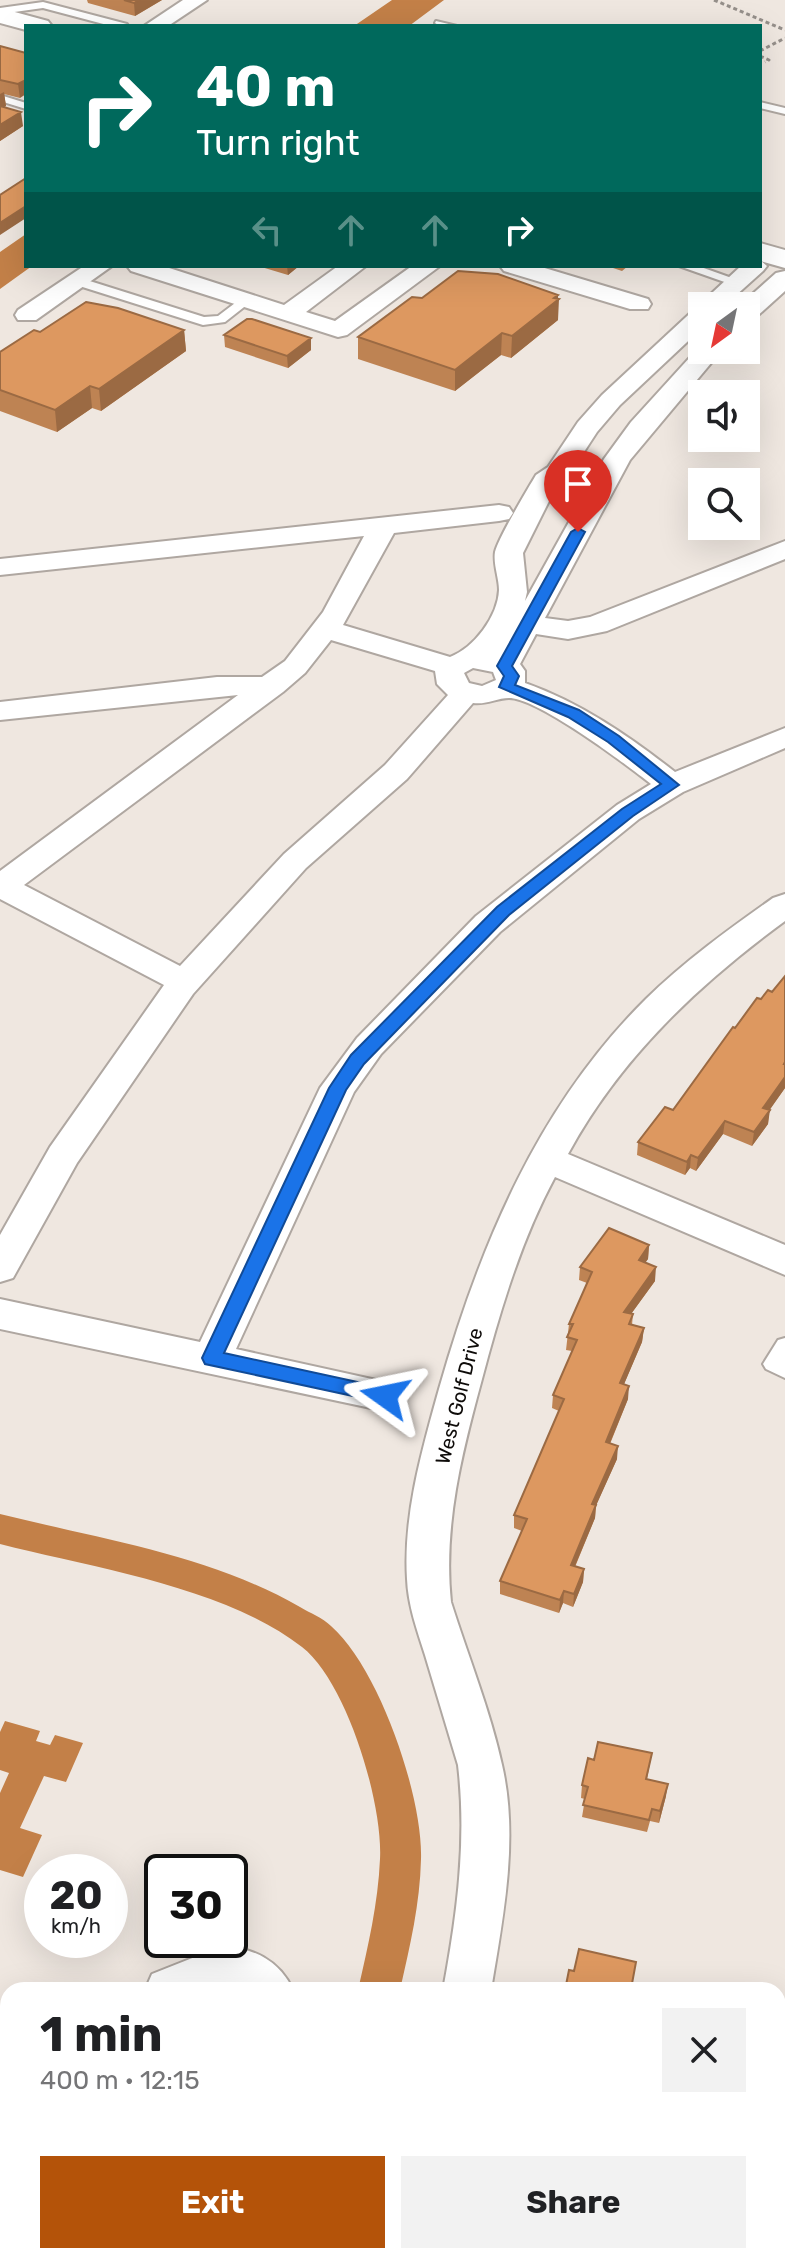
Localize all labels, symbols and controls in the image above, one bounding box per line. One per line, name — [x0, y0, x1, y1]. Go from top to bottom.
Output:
text: 40 m — [196, 54, 336, 120]
icon: right — [64, 56, 168, 160]
text: Turn right — [196, 121, 360, 164]
icon: left — [245, 208, 289, 252]
icon: ahead — [329, 208, 373, 252]
icon: ahead — [413, 208, 457, 252]
icon: right — [497, 208, 541, 252]
north arrow — [688, 292, 760, 364]
map controls — [688, 292, 760, 540]
button: sound — [688, 380, 760, 452]
pin — [544, 450, 612, 532]
icon: arrive — [556, 462, 600, 506]
button: search — [688, 468, 760, 540]
street label: West Golf Drive — [430, 1325, 488, 1467]
position arrow — [343, 1354, 427, 1438]
speed limit sign: 30 — [144, 1854, 248, 1958]
text: 20 — [49, 1872, 103, 1919]
text: km/h — [51, 1914, 101, 1938]
text: 1 min — [40, 2006, 163, 2063]
button: close — [662, 2008, 746, 2092]
text: 400 m · 12:15 — [40, 2065, 200, 2096]
button: Exit — [40, 2156, 385, 2248]
button: Share — [401, 2156, 746, 2248]

